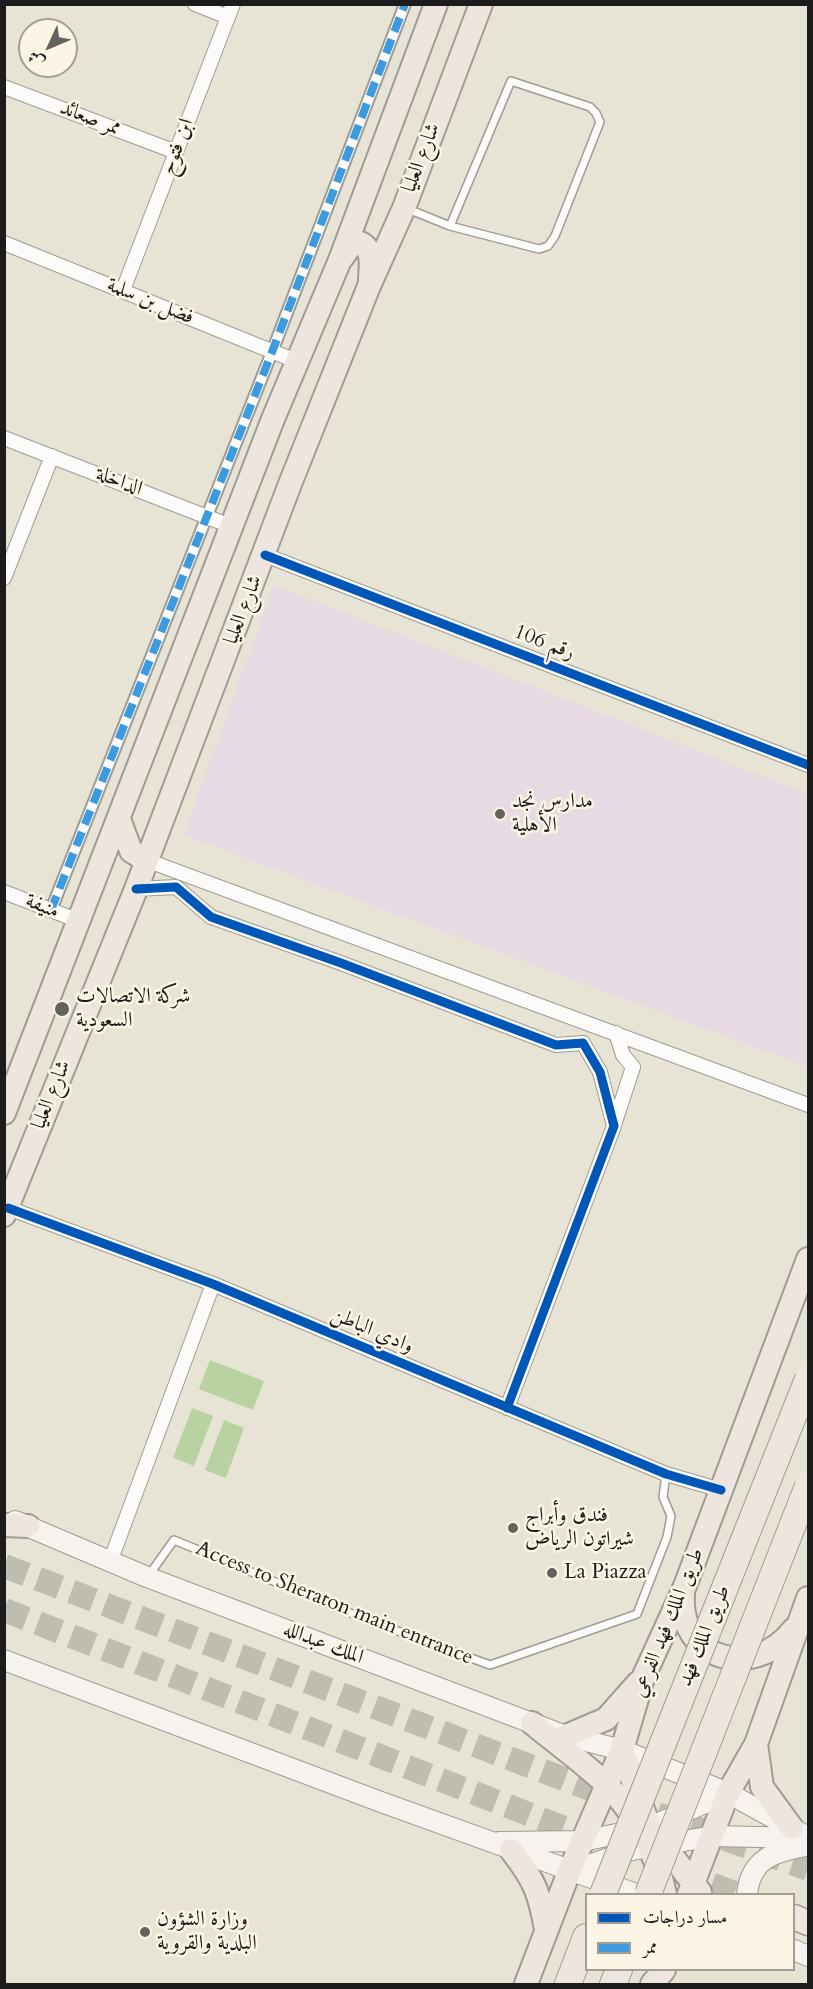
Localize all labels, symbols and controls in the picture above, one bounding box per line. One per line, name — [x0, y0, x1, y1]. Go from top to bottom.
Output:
north arrow — [18, 18, 78, 78]
text: ش — [23, 46, 50, 72]
street label: ممر صعائد — [56, 96, 124, 142]
street label: ابن فتوح — [156, 115, 200, 179]
street label: شارع العليا — [397, 120, 447, 196]
street label: فضل بن سلمة — [103, 273, 197, 331]
street label: الداخلة — [92, 462, 146, 502]
street label: شارع العليا — [219, 572, 269, 648]
street label: رقم 106 — [510, 620, 578, 666]
place label: مدارس نجد الأهلية — [512, 789, 593, 839]
marker: مدارس نجد الأهلية — [493, 807, 507, 821]
street label: منيفة — [21, 889, 63, 925]
place label: شركة الاتصالات السعودية — [76, 984, 190, 1034]
marker: شركة الاتصالات السعودية — [53, 1000, 71, 1018]
street label: شارع العليا — [27, 1057, 77, 1133]
street label: وادي الباطن — [327, 1302, 417, 1360]
place label: فندق وأبراج شيراتون الرياض — [525, 1503, 634, 1553]
marker: فندق وأبراج شيراتون الرياض — [506, 1521, 520, 1535]
street label: Access to Sheraton main entrance — [192, 1537, 476, 1671]
street label: طريق الملك فهد الفرعي — [628, 1545, 710, 1701]
place label: La Piazza — [564, 1560, 647, 1586]
marker: La Piazza — [545, 1566, 559, 1580]
street label: طريق الملك فهد — [673, 1582, 737, 1690]
street label: الملك عبدالله — [279, 1617, 367, 1671]
legend — [585, 1893, 795, 1971]
text: مسار دراجات — [643, 1905, 727, 1930]
place label: وزارة الشؤون البلدية والقروية — [157, 1907, 257, 1957]
marker: وزارة الشؤون البلدية والقروية — [138, 1925, 152, 1939]
text: ممر — [643, 1935, 657, 1960]

